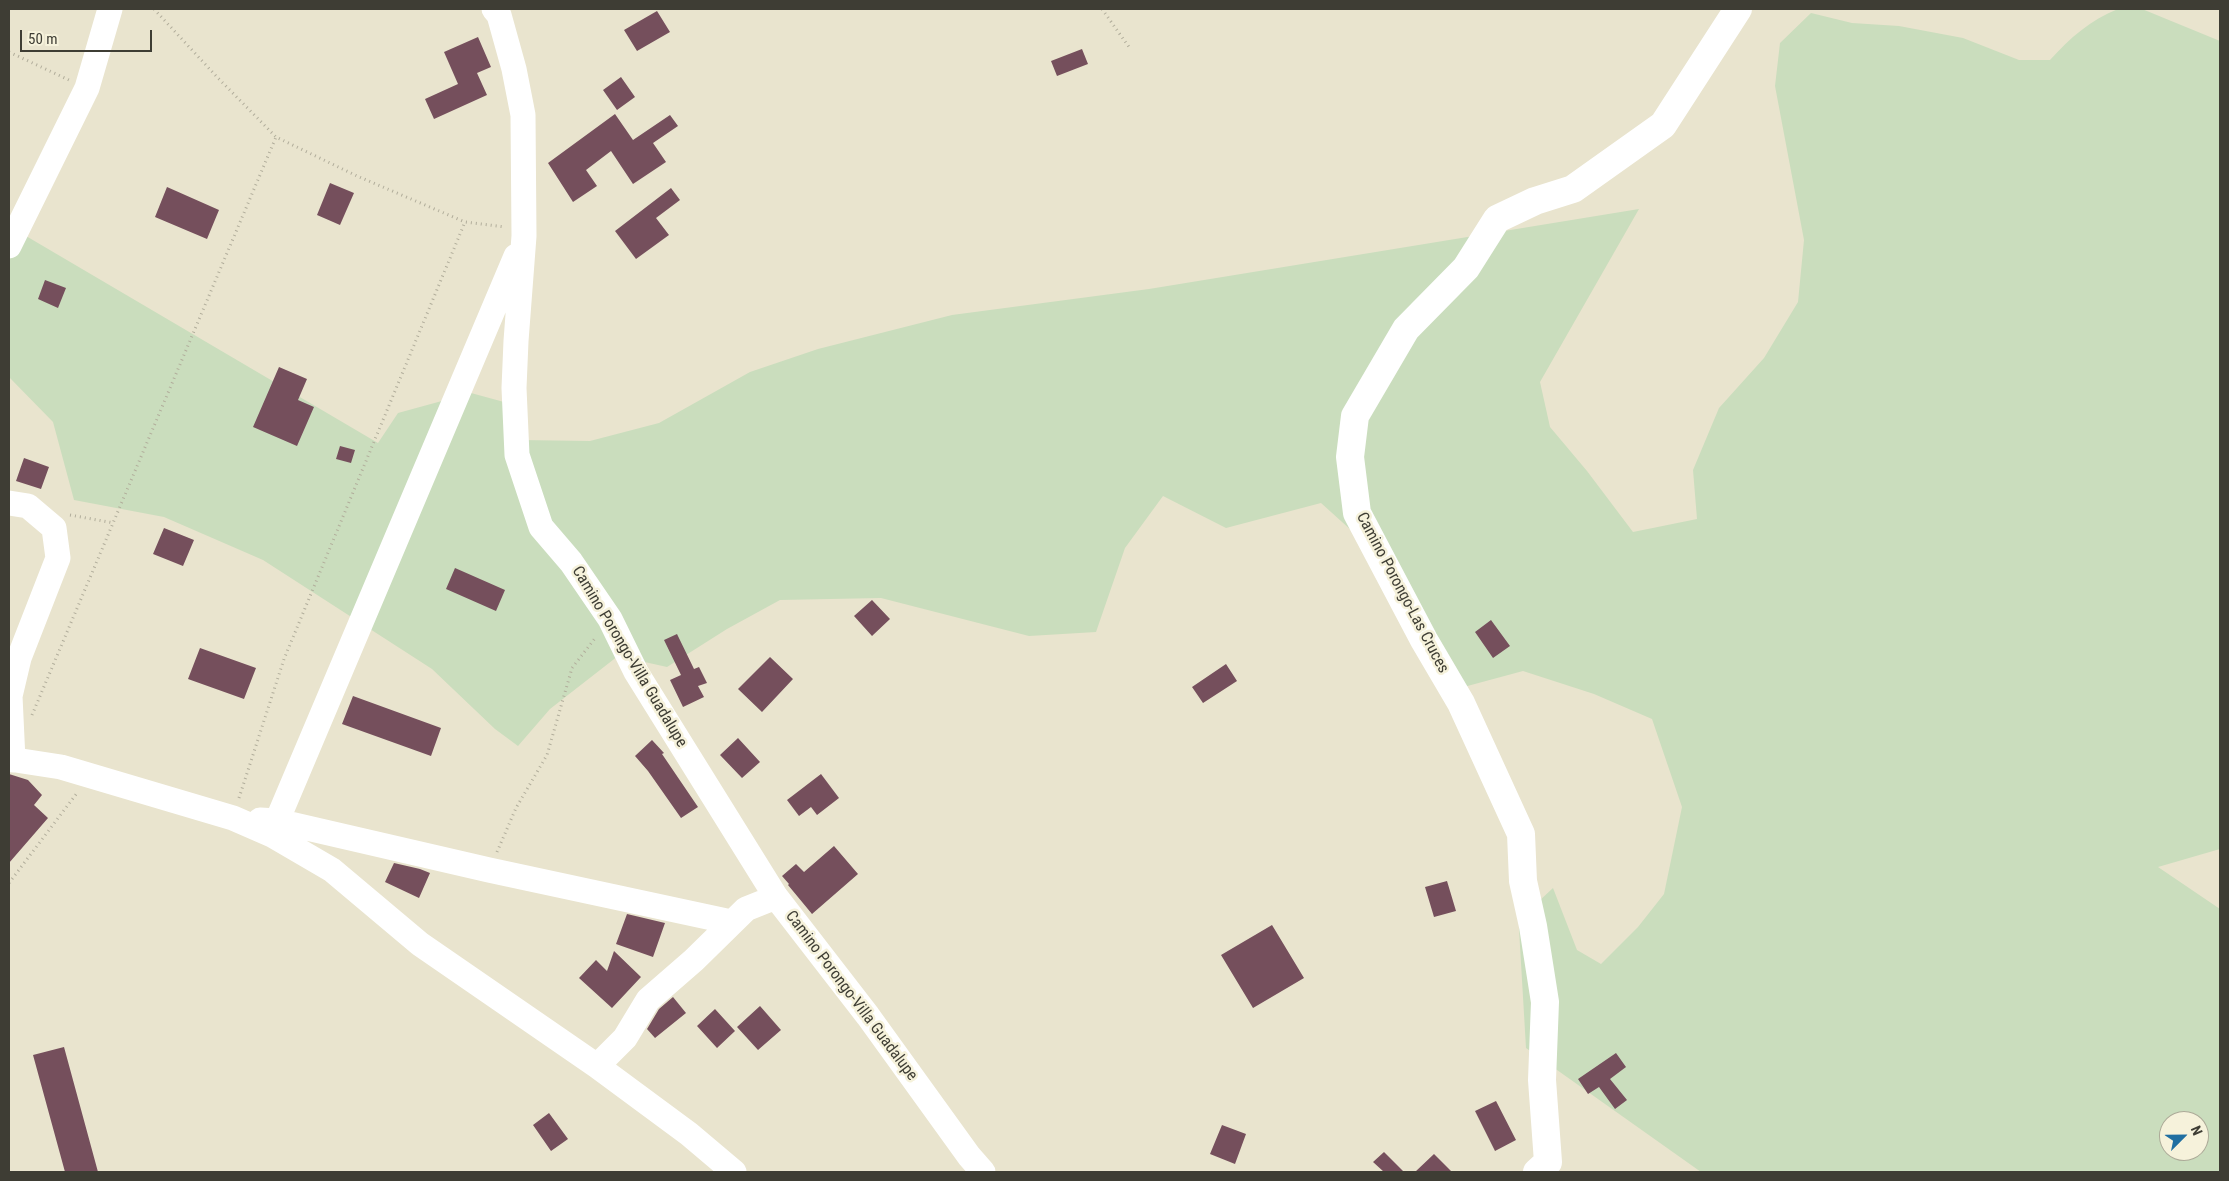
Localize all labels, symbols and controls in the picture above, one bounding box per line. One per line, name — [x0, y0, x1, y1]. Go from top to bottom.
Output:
scale bar — [22, 20, 155, 52]
text: 50 m — [28, 30, 58, 48]
street label: Camino Porongo-Las Cruces — [1351, 509, 1453, 677]
street label: Camino Porongo-Villa Guadalupe — [567, 563, 691, 751]
street label: Camino Porongo-Villa Guadalupe — [781, 907, 921, 1085]
north arrow — [2159, 1111, 2209, 1161]
text: N — [2188, 1123, 2206, 1138]

